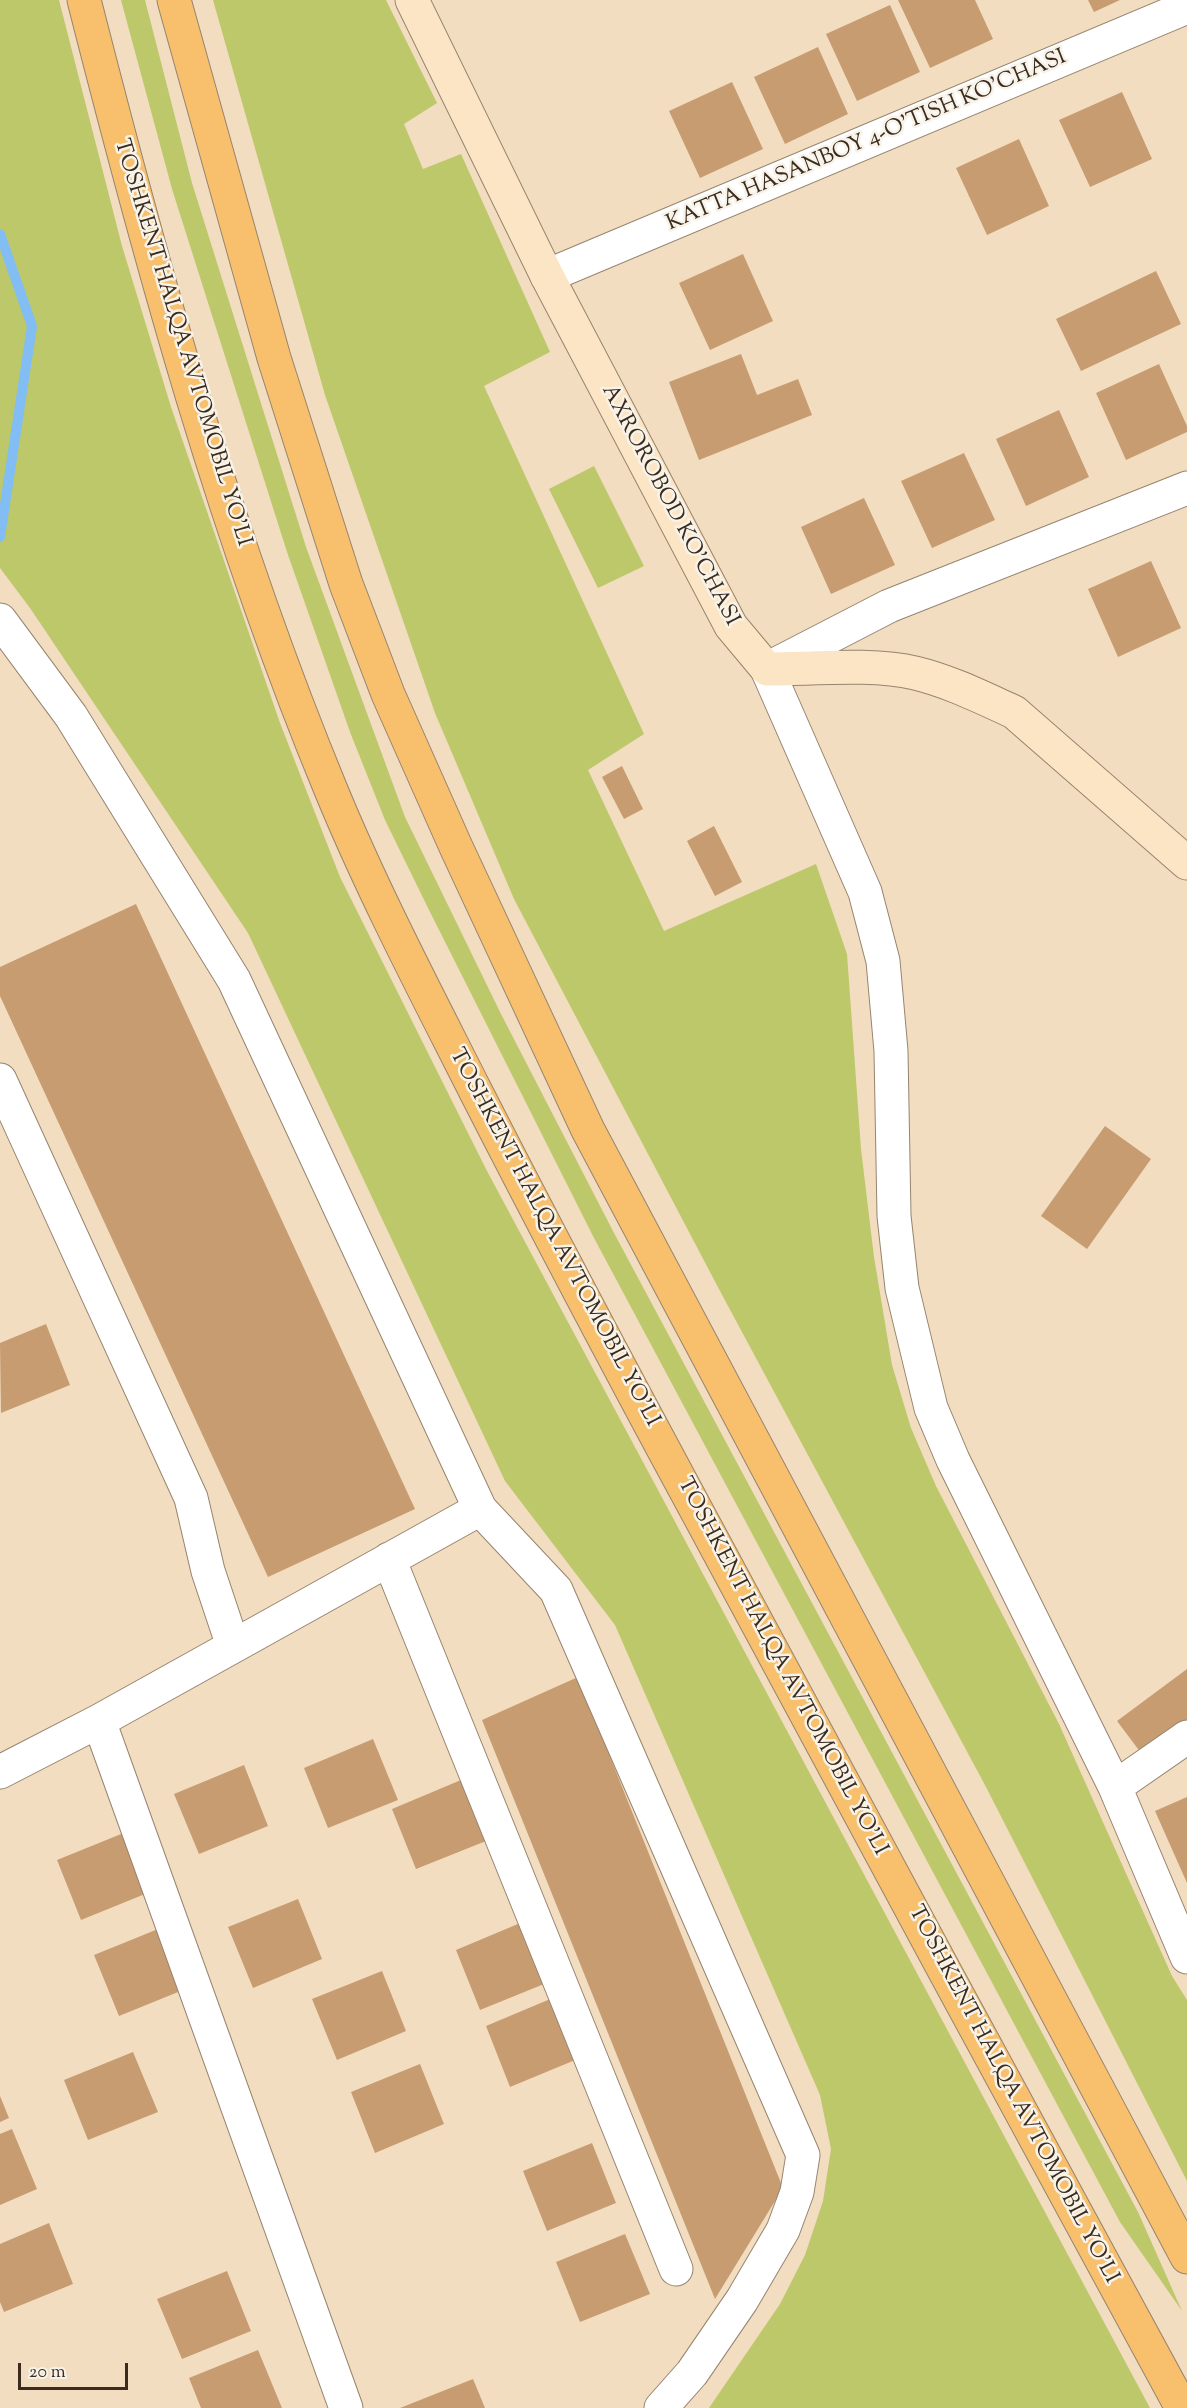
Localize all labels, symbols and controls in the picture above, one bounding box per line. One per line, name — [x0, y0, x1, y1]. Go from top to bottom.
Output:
street label: KATTA HASANBOY 4-O'TISH KO'CHASI — [663, 45, 1071, 239]
street label: TOSHKENT HALQA AVTOMOBIL YO'LI — [106, 136, 256, 550]
street label: AXROROBOD KO'CHASI — [594, 381, 744, 631]
street label: TOSHKENT HALQA AVTOMOBIL YO'LI — [442, 1044, 664, 1432]
street label: TOSHKENT HALQA AVTOMOBIL YO'LI — [670, 1473, 892, 1861]
street label: TOSHKENT HALQA AVTOMOBIL YO'LI — [901, 1901, 1123, 2289]
scale bar — [21, 2351, 130, 2389]
text: 20 m — [29, 2360, 66, 2386]

